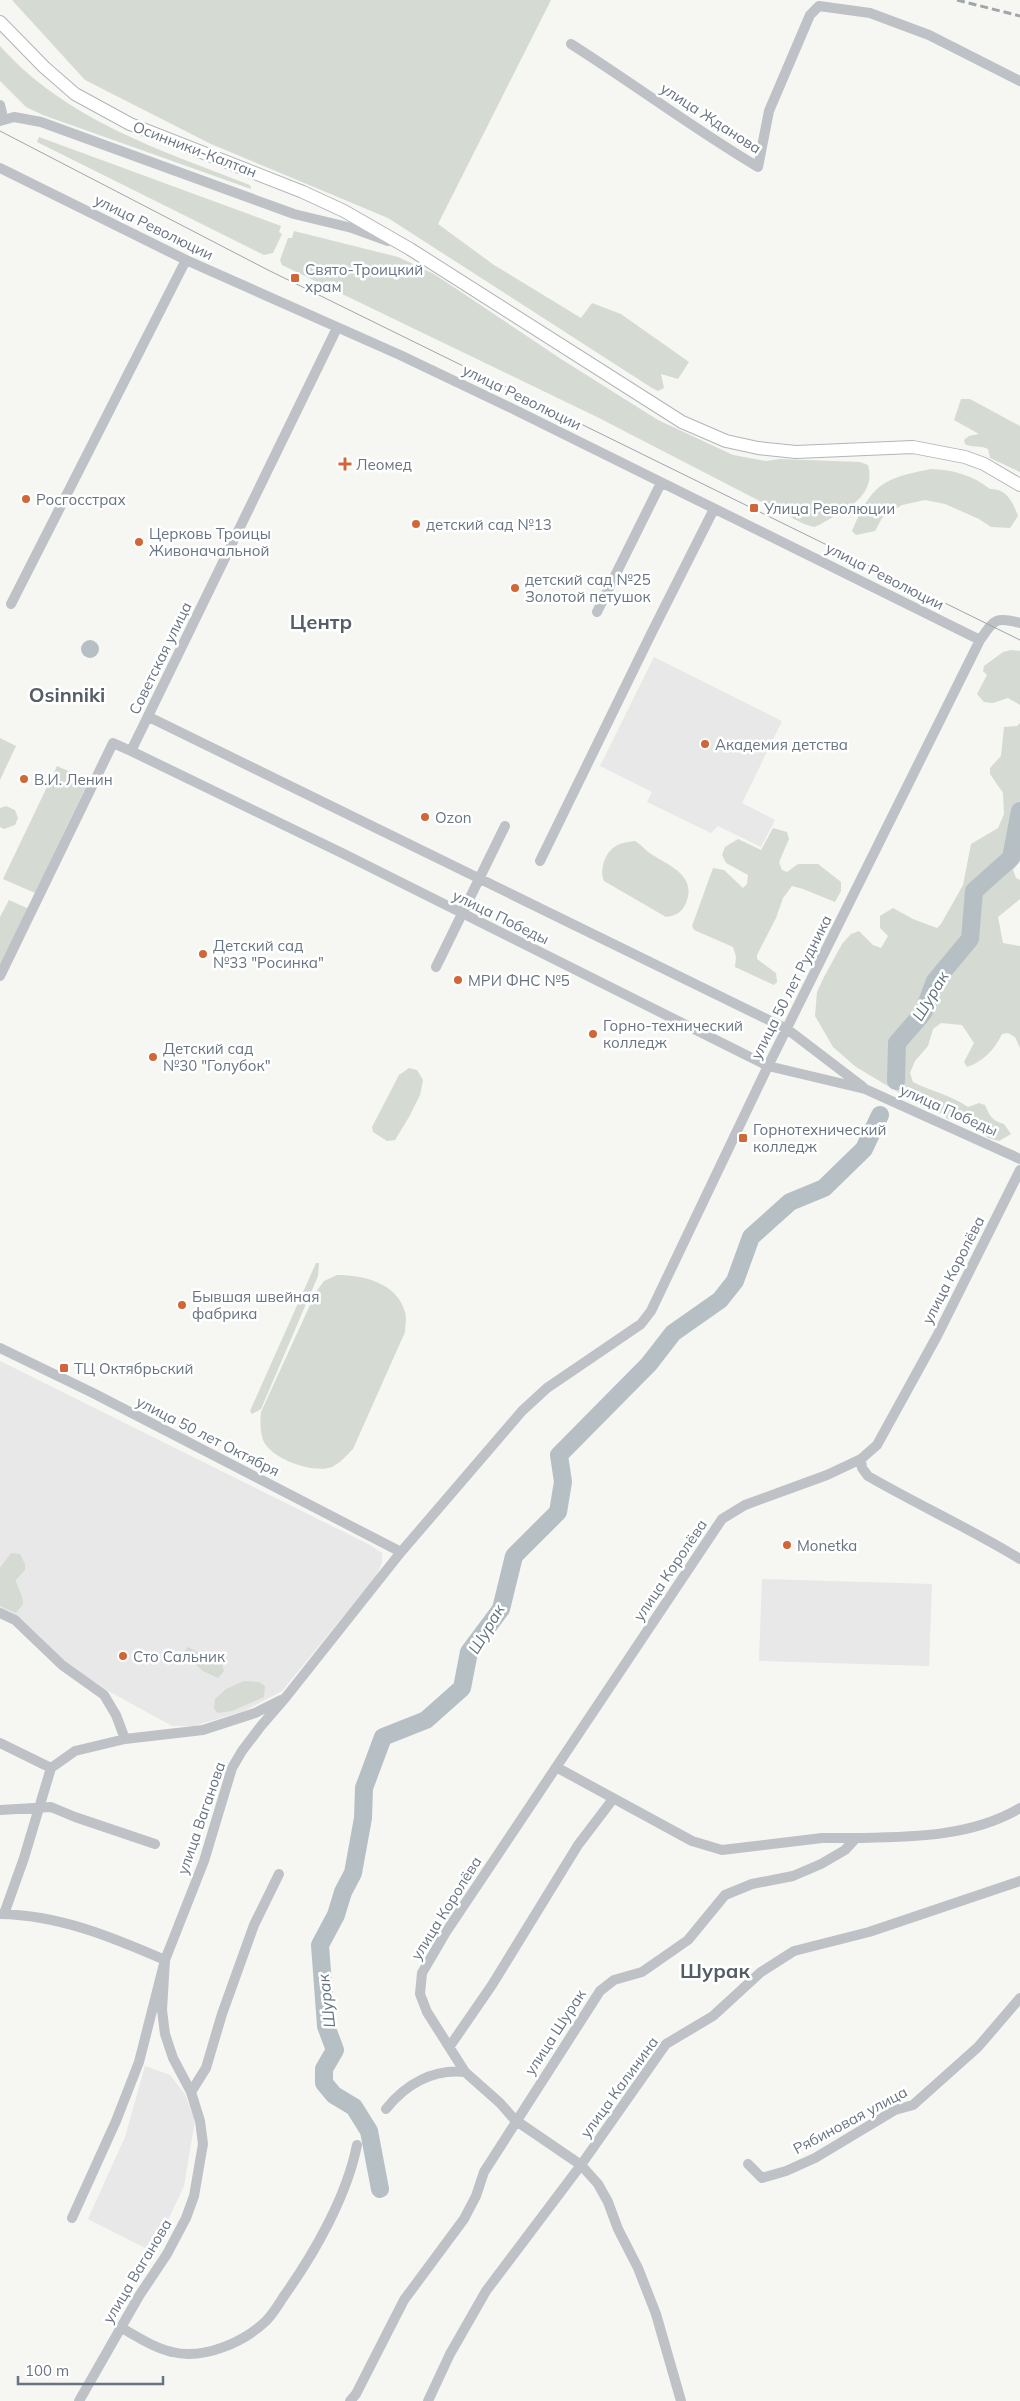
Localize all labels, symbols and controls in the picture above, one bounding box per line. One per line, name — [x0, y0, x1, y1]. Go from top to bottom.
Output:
street label: улица Жданова — [657, 78, 765, 158]
street label: Осинники-Калтан — [130, 117, 260, 181]
street label: улица Революции — [91, 190, 217, 264]
place label: Свято-Троицкий храм — [305, 260, 423, 296]
marker: Свято-Троицкий храм — [289, 272, 301, 284]
street label: улица Революции — [459, 360, 585, 434]
place label: Леомед — [356, 455, 412, 474]
marker: Леомед — [338, 457, 352, 471]
place label: Росгосстрах — [36, 490, 126, 509]
marker: Росгосстрах — [20, 493, 32, 505]
place label: Улица Революции — [763, 499, 895, 518]
marker: Улица Революции — [748, 502, 760, 514]
place label: детский сад №13 — [426, 515, 552, 534]
marker: детский сад №13 — [410, 518, 422, 530]
place label: Церковь Троицы Живоначальной — [149, 524, 271, 560]
marker: Церковь Троицы Живоначальной — [133, 536, 145, 548]
street label: улица Революции — [823, 538, 947, 614]
place label: детский сад №25 Золотой петушок — [525, 570, 651, 606]
marker: детский сад №25 Золотой петушок — [509, 582, 521, 594]
street label: Советская улица — [125, 599, 195, 717]
district label: Центр — [290, 609, 352, 634]
district label: Osinniki — [29, 682, 105, 707]
place label: Академия детства — [715, 735, 848, 754]
marker: Академия детства — [699, 738, 711, 750]
place label: В.И. Ленин — [34, 770, 113, 789]
marker: В.И. Ленин — [18, 773, 30, 785]
place label: Ozon — [435, 808, 472, 827]
marker: Ozon — [419, 811, 431, 823]
street label: улица Победы — [450, 885, 552, 949]
street label: улица 50 лет Рудника — [746, 912, 836, 1062]
place label: Детский сад №33 "Росинка" — [213, 936, 324, 972]
marker: Детский сад №33 "Росинка" — [197, 948, 209, 960]
water label: Шурак — [907, 967, 953, 1024]
place label: МРИ ФНС №5 — [468, 971, 570, 990]
marker: МРИ ФНС №5 — [452, 974, 464, 986]
place label: Горно-технический колледж — [603, 1016, 743, 1052]
marker: Горно-технический колледж — [587, 1028, 599, 1040]
place label: Детский сад №30 "Голубок" — [163, 1039, 271, 1075]
marker: Детский сад №30 "Голубок" — [147, 1051, 159, 1063]
street label: улица Победы — [897, 1080, 1001, 1140]
place label: Горнотехнический колледж — [753, 1120, 886, 1156]
marker: Горнотехнический колледж — [737, 1132, 749, 1144]
street label: улица Королёва — [918, 1213, 988, 1327]
place label: Бывшая швейная фабрика — [192, 1287, 319, 1323]
marker: Бывшая швейная фабрика — [176, 1299, 188, 1311]
place label: ТЦ Октябрьский — [74, 1359, 193, 1378]
marker: ТЦ Октябрьский — [58, 1362, 70, 1374]
street label: улица 50 лет Октября — [133, 1392, 283, 1480]
street label: улица Королёва — [629, 1516, 711, 1624]
place label: Monetka — [797, 1536, 857, 1555]
marker: Monetka — [781, 1539, 793, 1551]
water label: Шурак — [463, 1600, 509, 1657]
place label: Сто Сальник — [133, 1647, 226, 1666]
marker: Сто Сальник — [117, 1650, 129, 1662]
street label: улица Ваганова — [173, 1759, 229, 1877]
street label: улица Королёва — [407, 1853, 485, 1963]
district label: Шурак — [680, 1958, 751, 1983]
water label: Шурак — [313, 1973, 339, 2029]
street label: улица Шурак — [520, 1985, 590, 2078]
street label: улица Калинина — [576, 2033, 662, 2141]
street label: Рябиновая улица — [790, 2082, 910, 2158]
street label: улица Ваганова — [98, 2216, 176, 2326]
scale bar — [18, 2354, 162, 2386]
text: 100 m — [25, 2361, 69, 2380]

